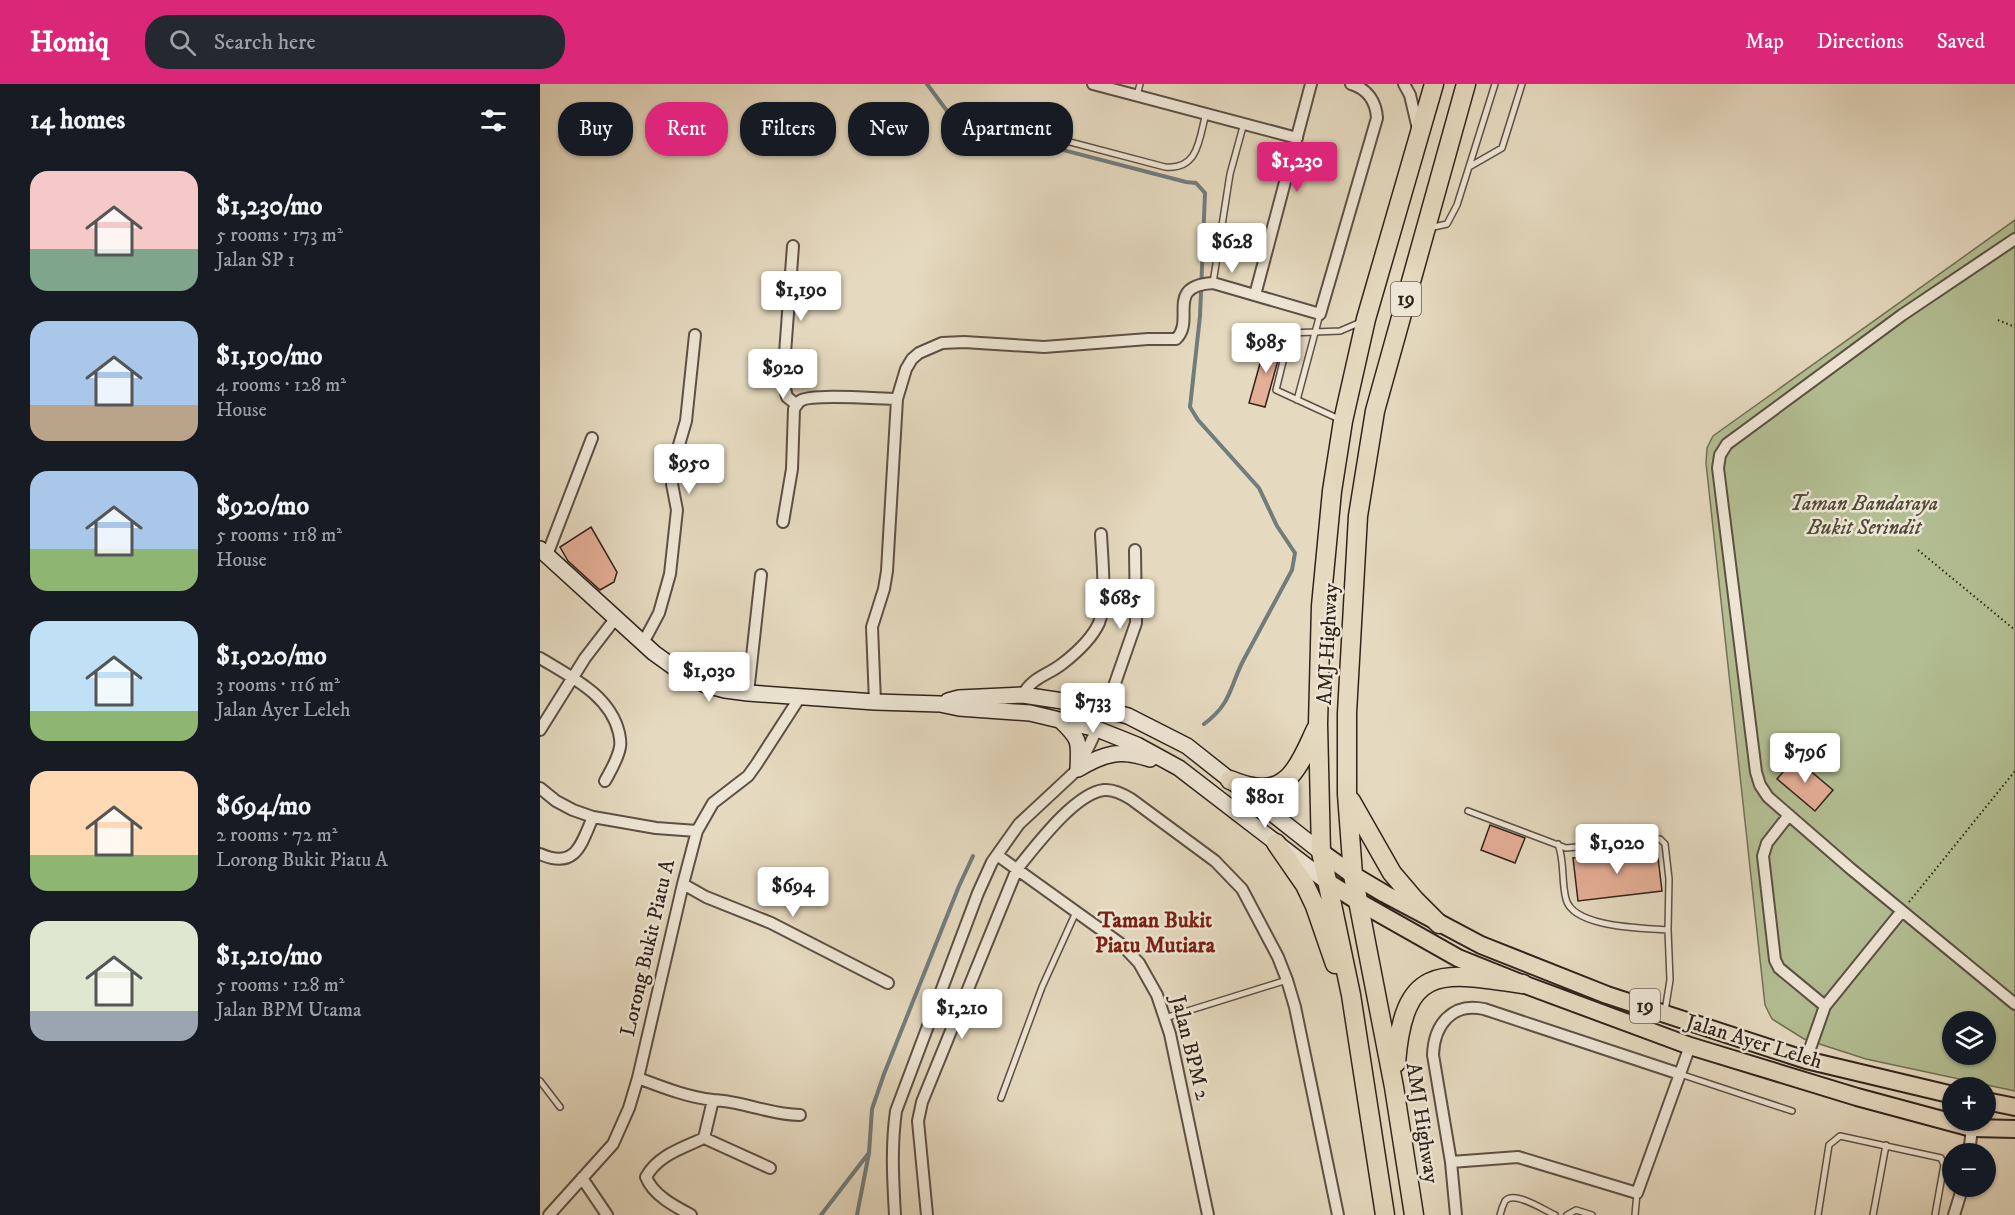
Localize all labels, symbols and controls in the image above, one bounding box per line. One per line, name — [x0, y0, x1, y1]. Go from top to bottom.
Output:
search box — [145, 15, 565, 69]
text: Homiq — [30, 25, 109, 60]
icon: search — [166, 26, 199, 59]
text: Search here — [214, 29, 316, 56]
text: Map — [1745, 29, 1784, 55]
text: Directions — [1817, 29, 1904, 55]
text: Saved — [1937, 29, 1985, 55]
chip: Buy — [558, 102, 633, 156]
chip: Rent — [645, 102, 728, 156]
chip: Filters — [740, 102, 836, 156]
chip: New — [848, 102, 929, 156]
chip: Apartment — [941, 102, 1073, 156]
text: 14 homes — [30, 104, 125, 137]
icon: filters — [477, 104, 510, 137]
pin: $1,230 — [1248, 142, 1346, 193]
text: $1,230 — [1271, 149, 1323, 174]
text: $1,230/mo — [216, 190, 322, 223]
icon: home — [78, 195, 150, 267]
text: 5 rooms · 173 m² — [216, 223, 343, 248]
pin: $628 — [1196, 223, 1268, 274]
text: $628 — [1211, 230, 1253, 255]
text: Jalan SP 1 — [216, 248, 295, 273]
pin: $1,190 — [752, 271, 850, 322]
text: $1,190 — [775, 278, 827, 303]
road number: 19 — [1391, 282, 1421, 316]
pin: $985 — [1230, 323, 1302, 374]
text: $985 — [1246, 330, 1286, 355]
text: $1,190/mo — [216, 340, 322, 373]
icon: home — [78, 345, 150, 417]
pin: $920 — [747, 349, 819, 400]
text: $920 — [762, 356, 804, 381]
text: 4 rooms · 128 m² — [216, 373, 346, 398]
text: House — [216, 398, 267, 423]
pin: $950 — [653, 444, 725, 495]
text: $950 — [668, 451, 710, 476]
text: $920/mo — [216, 490, 309, 523]
park label: Taman Bandaraya Bukit Serindit — [1790, 491, 1938, 541]
icon: home — [78, 495, 150, 567]
text: 5 rooms · 118 m² — [216, 523, 342, 548]
text: House — [216, 548, 267, 573]
pin: $685 — [1084, 579, 1156, 630]
street label: AMJ Highway — [1312, 581, 1344, 706]
text: $685 — [1099, 586, 1141, 611]
text: $1,020/mo — [216, 640, 327, 673]
icon: home — [78, 645, 150, 717]
pin: $1,030 — [660, 652, 758, 703]
text: $1,030 — [683, 659, 735, 684]
text: 3 rooms · 116 m² — [216, 673, 340, 698]
pin: $733 — [1057, 683, 1129, 734]
text: $733 — [1075, 690, 1111, 715]
text: Jalan Ayer Leleh — [216, 698, 351, 723]
pin: $796 — [1769, 733, 1841, 784]
text: $796 — [1784, 740, 1826, 765]
pin: $801 — [1229, 778, 1301, 829]
text: $801 — [1246, 785, 1284, 810]
text: $694/mo — [216, 790, 311, 823]
icon: home — [78, 795, 150, 867]
text: 2 rooms · 72 m² — [216, 823, 338, 848]
pin: $1,020 — [1568, 824, 1666, 875]
text: $1,020 — [1590, 831, 1645, 856]
text: Lorong Bukit Piatu A — [216, 848, 388, 873]
street label: Lorong Bukit Piatu A — [615, 856, 681, 1039]
pin: $694 — [757, 867, 829, 918]
text: $694 — [772, 874, 814, 899]
district label: Taman Bukit Piatu Mutiara — [1095, 907, 1216, 959]
text: $1,210/mo — [216, 940, 322, 973]
icon: home — [78, 945, 150, 1017]
text: 5 rooms · 128 m² — [216, 973, 345, 998]
pin: $1,210 — [913, 989, 1011, 1040]
road number: 19 — [1630, 989, 1660, 1023]
street label: Jalan BPM 2 — [1164, 991, 1216, 1104]
text: $1,210 — [936, 996, 988, 1021]
text: Jalan BPM Utama — [216, 998, 362, 1023]
street label: Jalan Ayer Leleh — [1681, 1008, 1825, 1075]
map controls — [1942, 1011, 1996, 1197]
button: layers — [1942, 1011, 1996, 1065]
street label: AMJ Highway — [1400, 1061, 1445, 1186]
button: + — [1942, 1077, 1996, 1131]
button: − — [1942, 1143, 1996, 1197]

